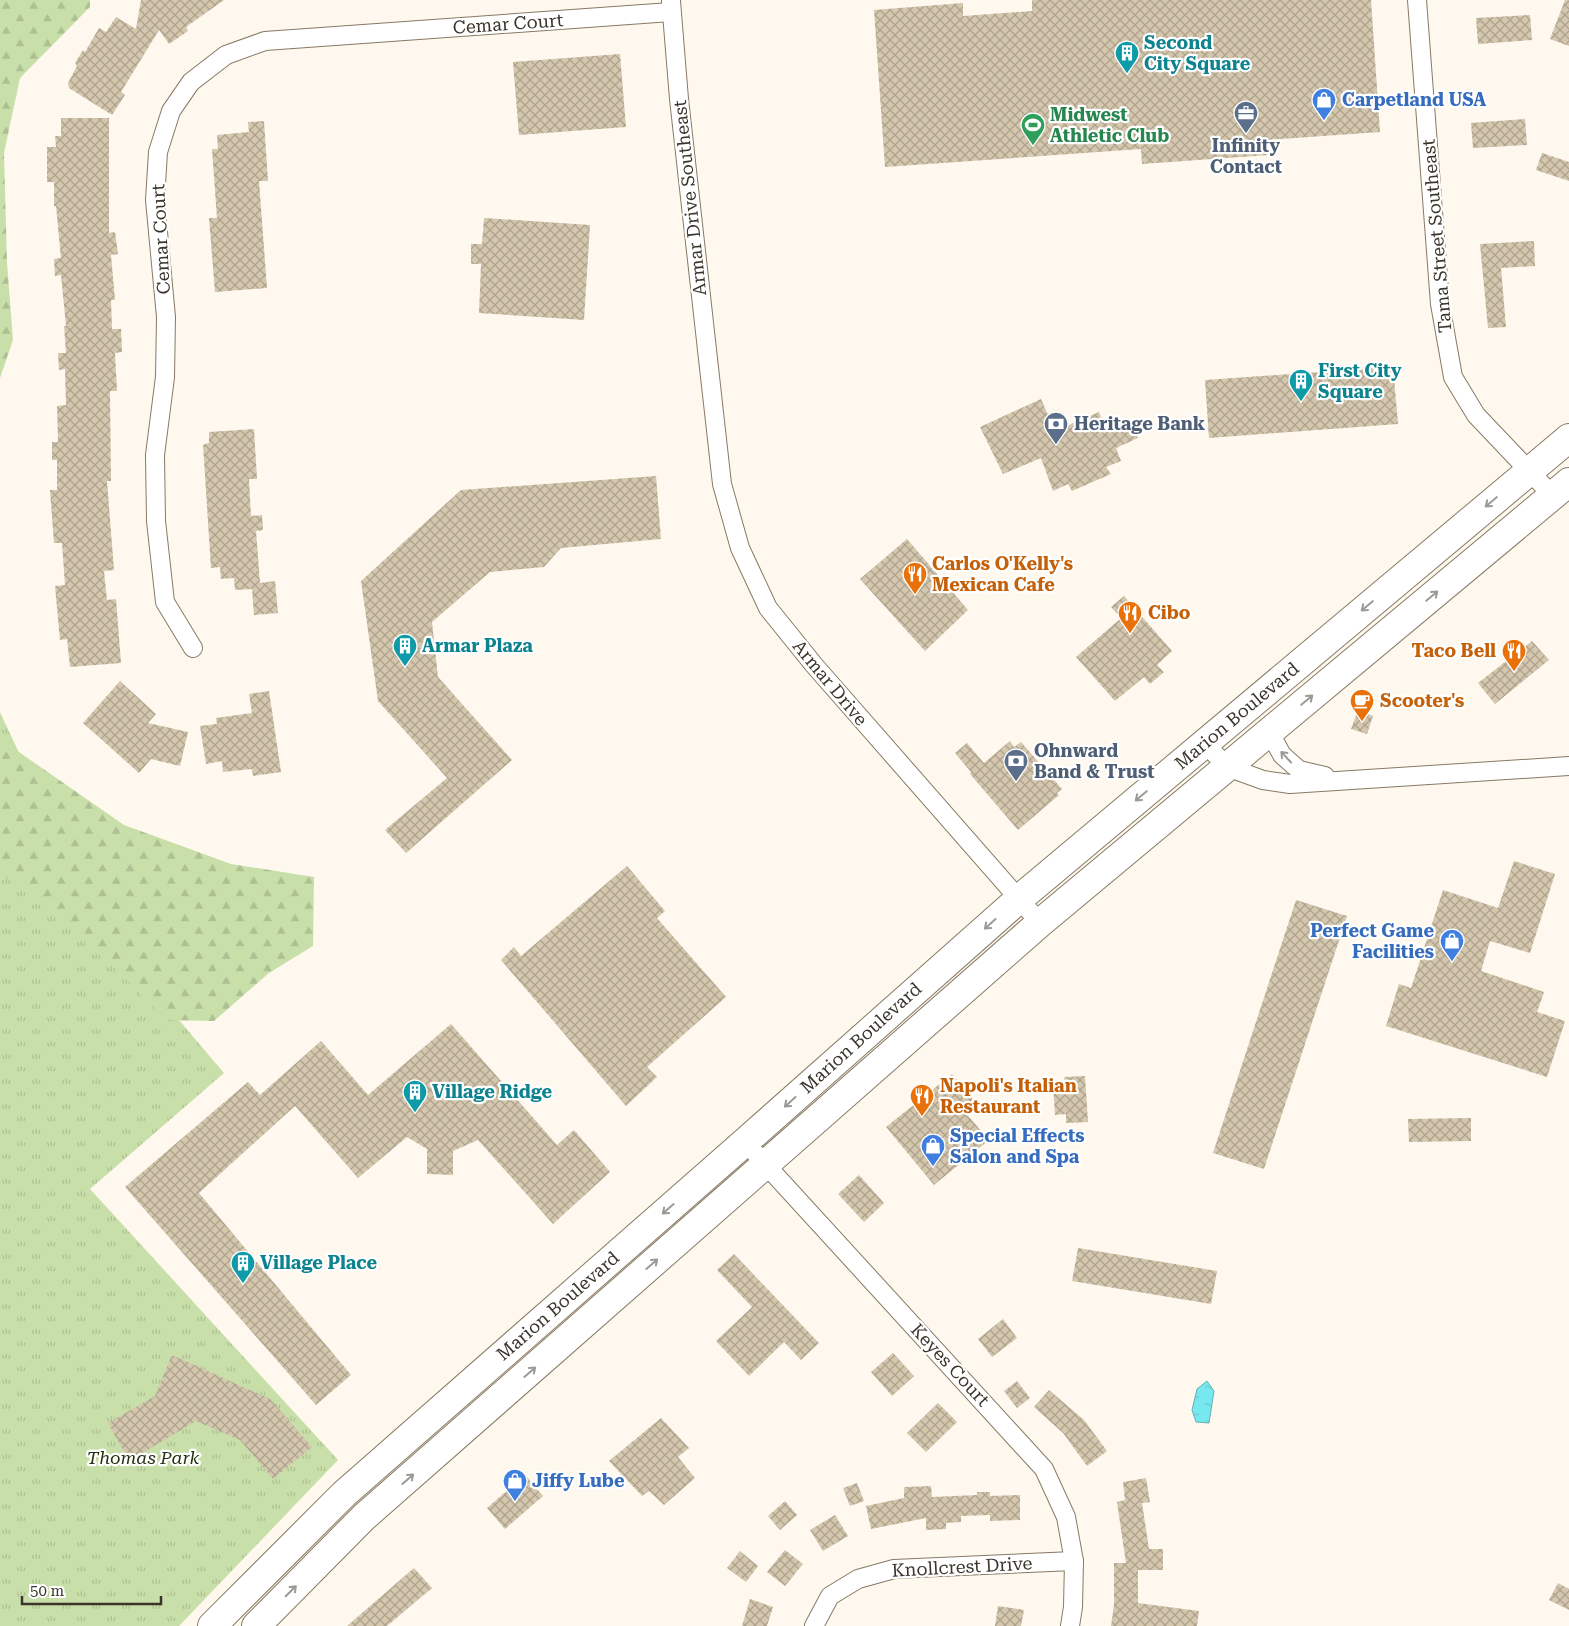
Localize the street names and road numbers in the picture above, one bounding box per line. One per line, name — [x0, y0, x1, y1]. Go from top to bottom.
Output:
street label: Cemar Court — [452, 9, 564, 38]
street label: Armar Drive Southeast — [669, 99, 710, 297]
street label: Tama Street Southeast — [1418, 138, 1455, 334]
street label: Cemar Court — [147, 183, 174, 295]
street label: Armar Drive — [789, 636, 872, 730]
street label: Marion Boulevard — [1170, 657, 1303, 774]
street label: Marion Boulevard — [796, 978, 926, 1097]
street label: Marion Boulevard — [492, 1246, 624, 1365]
street label: Keyes Court — [907, 1319, 994, 1411]
street label: Knollcrest Drive — [891, 1552, 1033, 1581]

